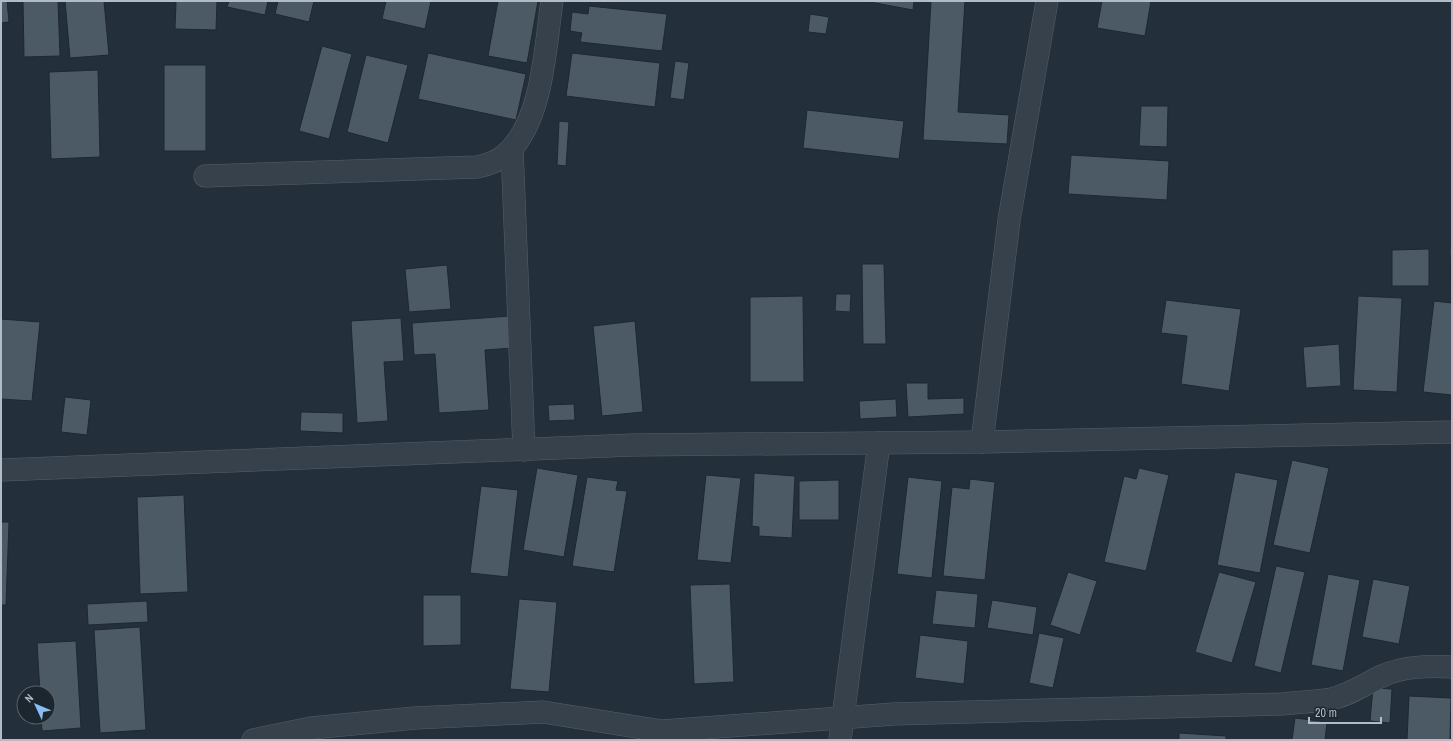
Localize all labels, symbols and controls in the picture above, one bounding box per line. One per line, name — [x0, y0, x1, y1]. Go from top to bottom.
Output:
north arrow — [16, 685, 56, 725]
text: N — [22, 691, 36, 705]
scale bar — [1309, 699, 1381, 725]
text: 20 m — [1315, 705, 1337, 721]

